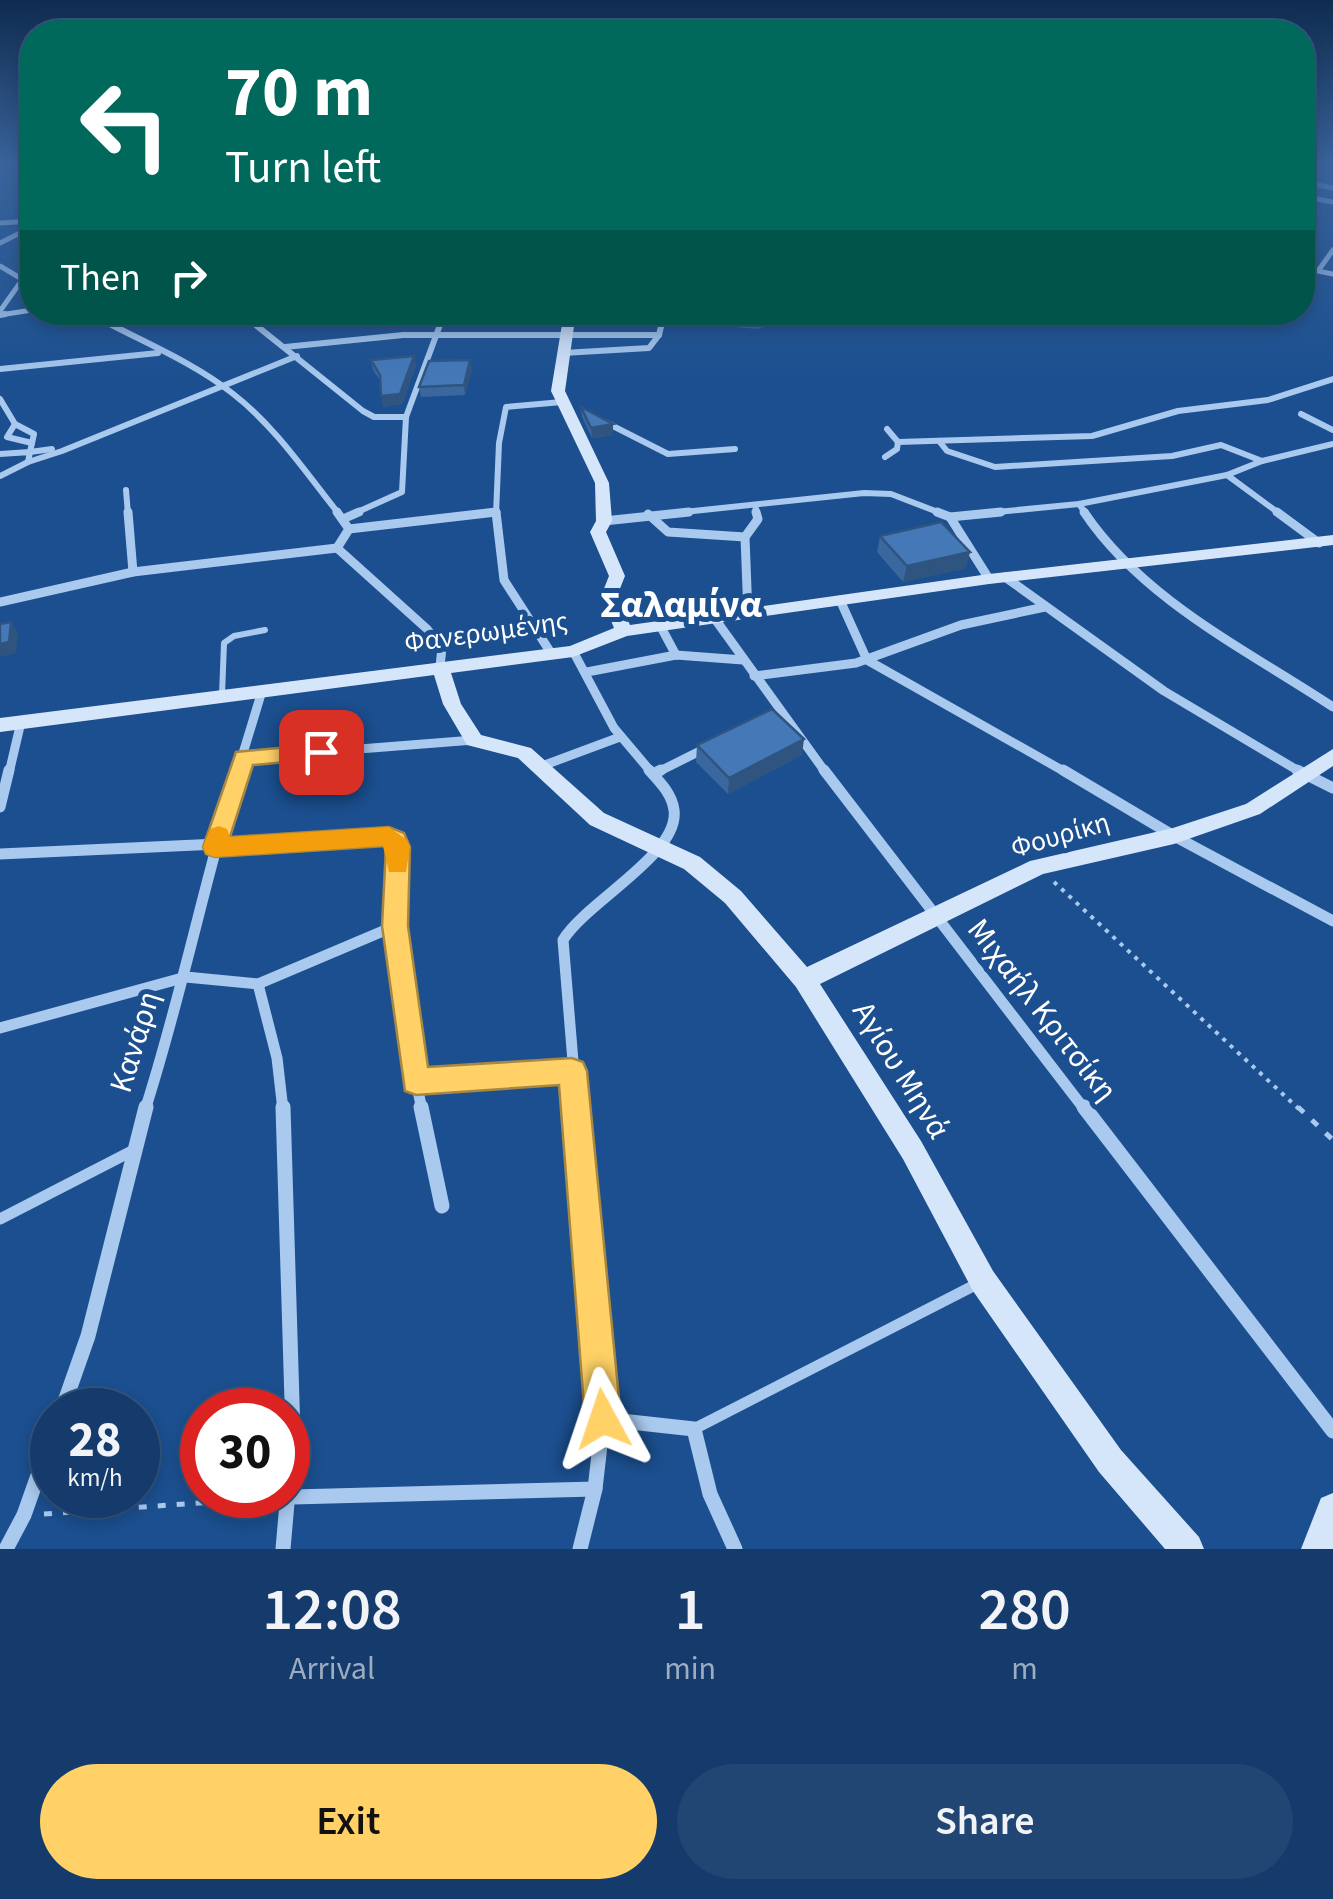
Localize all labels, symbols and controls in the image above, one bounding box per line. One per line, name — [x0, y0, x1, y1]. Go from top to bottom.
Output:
text: 70 m — [225, 43, 373, 143]
icon: left — [60, 60, 190, 190]
text: Turn left — [225, 136, 381, 200]
icon: right — [161, 250, 216, 305]
text: Then — [60, 251, 141, 305]
district label: Σαλαμίνα — [600, 578, 762, 632]
street label: Φανερωμένης — [402, 601, 570, 663]
pin — [279, 710, 364, 795]
icon: arrive — [294, 725, 349, 780]
street label: Φουρίκη — [1006, 802, 1114, 868]
street label: Μιχαήλ Κριτσίκη — [956, 909, 1128, 1111]
street label: Κανάρη — [98, 986, 172, 1098]
street label: Αγίου Μηνά — [841, 992, 961, 1148]
position arrow — [551, 1367, 655, 1471]
speed limit sign: 30 — [180, 1388, 310, 1518]
text: 28 — [69, 1405, 121, 1476]
text: km/h — [67, 1460, 123, 1496]
text: 12:08 — [262, 1568, 402, 1653]
text: 1 — [675, 1568, 706, 1653]
text: 280 — [978, 1568, 1071, 1653]
text: Arrival — [289, 1646, 375, 1692]
text: min — [664, 1646, 716, 1692]
text: m — [1011, 1646, 1038, 1692]
button: Exit — [40, 1764, 657, 1879]
button: Share — [677, 1764, 1293, 1879]

